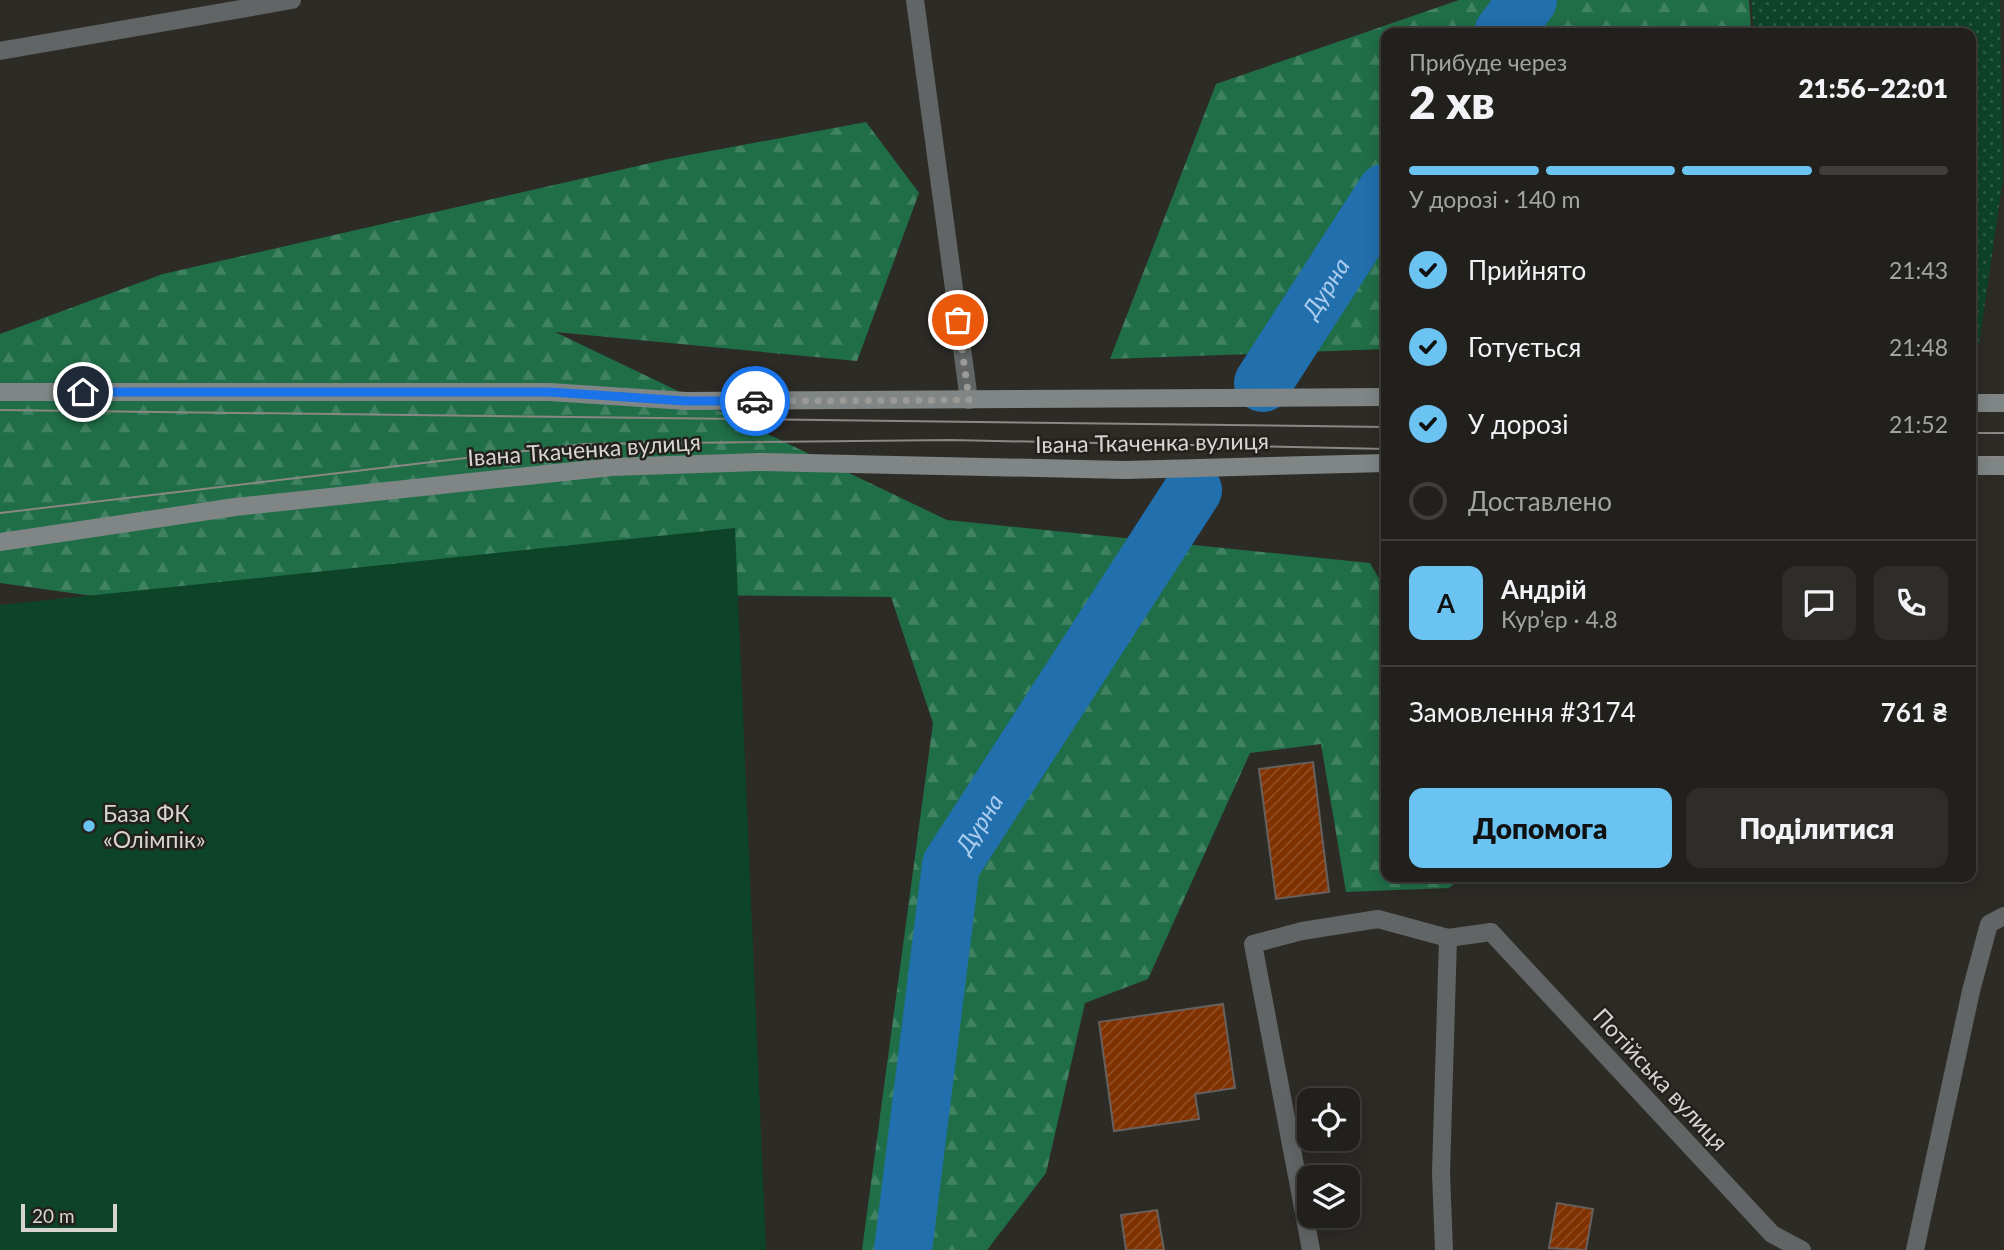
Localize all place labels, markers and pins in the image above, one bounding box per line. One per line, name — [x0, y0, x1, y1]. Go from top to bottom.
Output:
pin — [928, 290, 988, 350]
pin — [53, 362, 113, 422]
place label: База ФК «Олімпік» — [103, 799, 206, 853]
marker: База ФК «Олімпік» — [81, 818, 97, 834]

